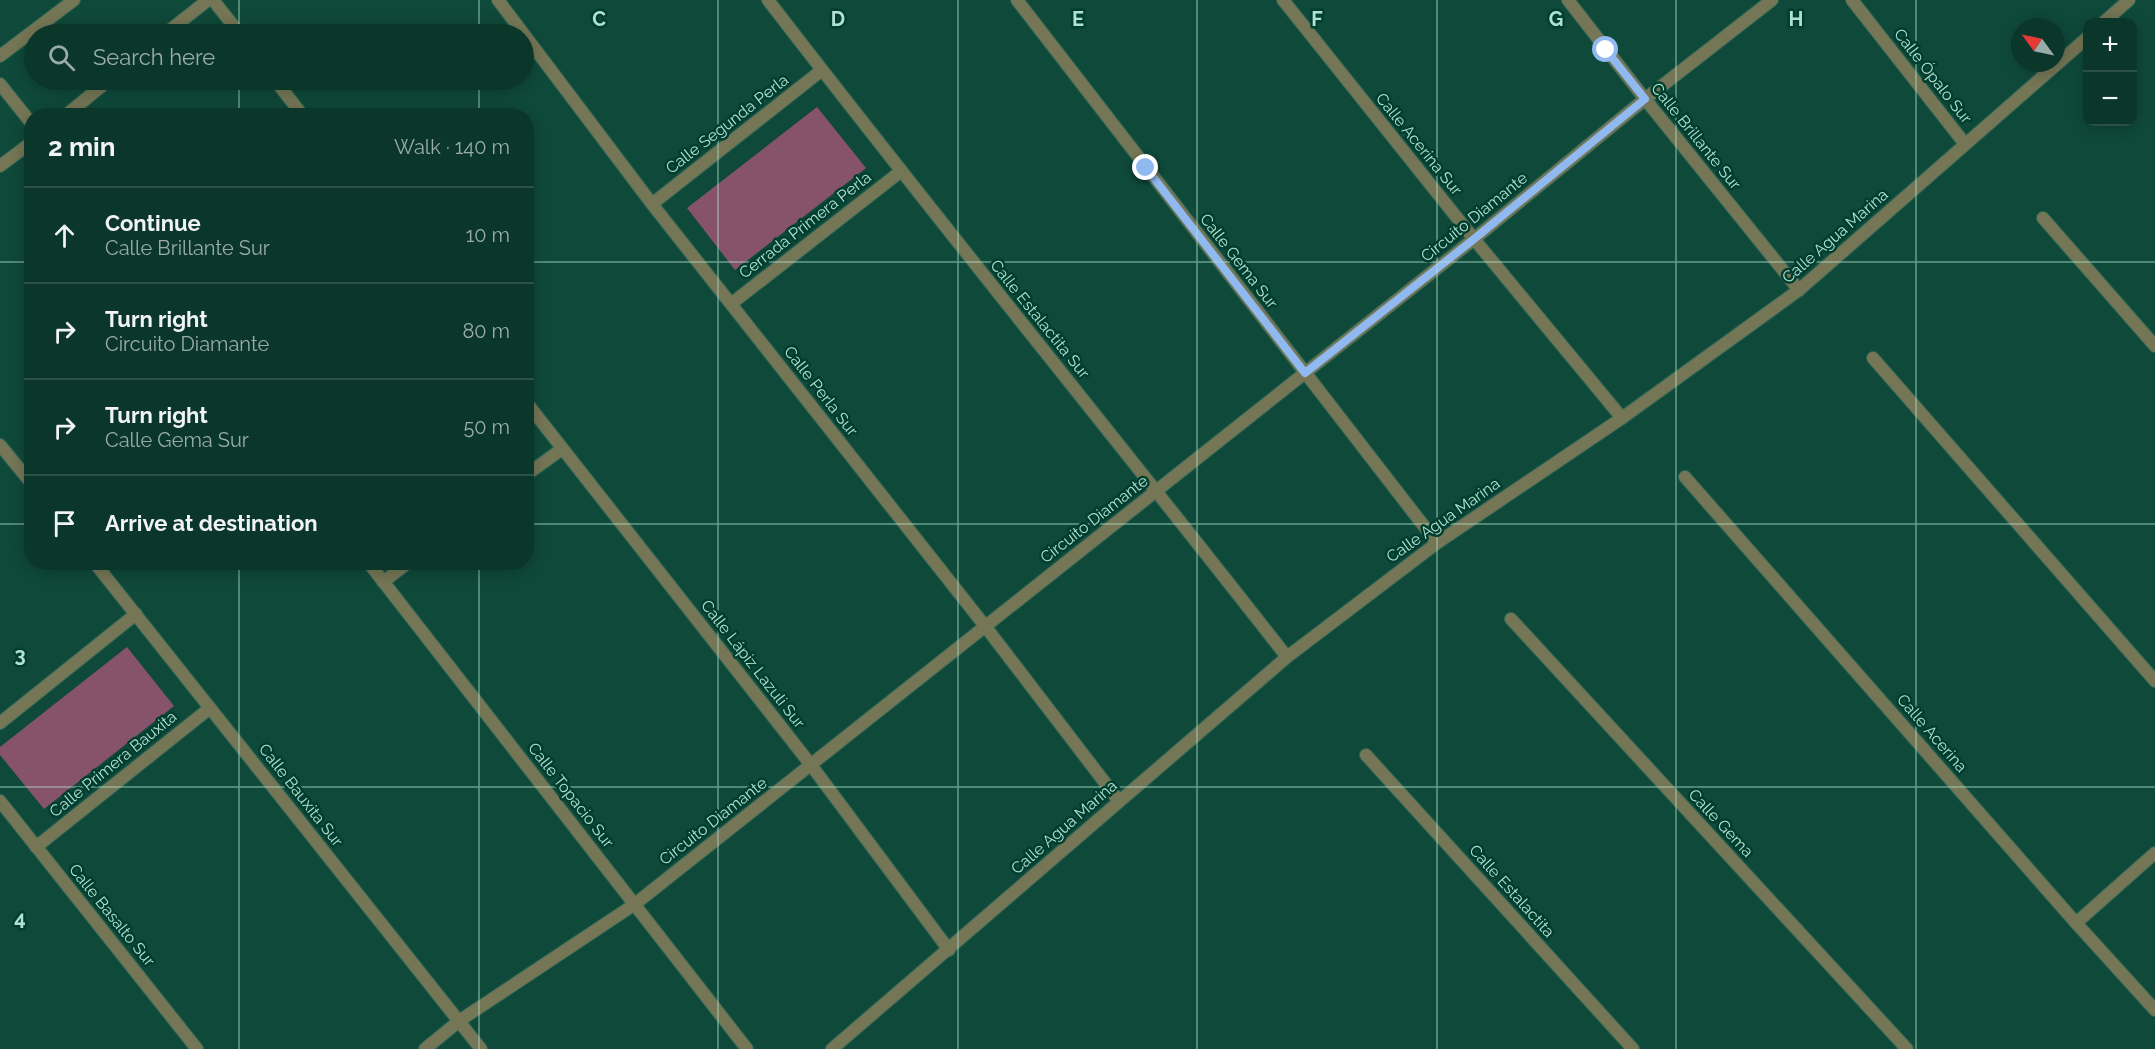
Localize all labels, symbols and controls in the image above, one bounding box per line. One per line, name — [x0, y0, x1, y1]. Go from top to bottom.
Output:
text: C — [592, 7, 606, 31]
text: D — [831, 7, 845, 31]
text: E — [1072, 7, 1084, 31]
text: F — [1311, 7, 1323, 31]
text: G — [1549, 7, 1563, 31]
text: H — [1789, 7, 1803, 31]
north arrow — [2011, 18, 2065, 72]
map controls — [2083, 18, 2137, 126]
button: + — [2083, 18, 2137, 72]
search box — [24, 24, 534, 90]
street label: Calle Ópalo Sur — [1890, 24, 1977, 128]
route start — [1592, 36, 1618, 62]
icon: search — [45, 41, 78, 74]
text: Search here — [93, 44, 215, 70]
street label: Calle Segunda Perla — [662, 70, 792, 178]
button: − — [2083, 72, 2137, 126]
street label: Calle Brillante Sur — [1647, 79, 1745, 194]
street label: Calle Acerina Sur — [1372, 89, 1466, 199]
text: 2 min — [48, 132, 115, 162]
text: Walk · 140 m — [394, 135, 510, 159]
route end — [1132, 154, 1158, 180]
street label: Cerrada Primera Perla — [735, 168, 875, 282]
street label: Circuito Diamante — [1417, 168, 1531, 266]
street label: Calle Agua Marina — [1778, 185, 1892, 287]
text: Continue — [105, 210, 201, 236]
street label: Calle Gema Sur — [1196, 210, 1282, 312]
icon: ahead — [48, 219, 81, 252]
text: 10 m — [466, 223, 510, 247]
text: Calle Brillante Sur — [105, 236, 270, 260]
street label: Calle Estalactita Sur — [986, 256, 1094, 382]
text: Turn right — [105, 306, 208, 332]
icon: right — [48, 315, 81, 348]
text: 80 m — [462, 319, 510, 343]
text: Circuito Diamante — [105, 332, 269, 356]
street label: Calle Perla Sur — [780, 342, 862, 440]
text: Turn right — [105, 402, 208, 428]
icon: right — [48, 411, 81, 444]
text: 50 m — [463, 415, 510, 439]
text: Calle Gema Sur — [105, 428, 249, 452]
street label: Circuito Diamante — [1036, 471, 1152, 567]
street label: Calle Agua Marina — [1383, 474, 1503, 566]
icon: arrive — [48, 507, 81, 540]
text: Arrive at destination — [105, 510, 318, 536]
street label: Calle Lápiz Lazuli Sur — [697, 596, 809, 732]
text: 3 — [14, 643, 26, 667]
street label: Calle Acerina — [1893, 690, 1971, 776]
street label: Calle Primera Bauxita — [46, 707, 180, 821]
street label: Calle Topacio Sur — [524, 739, 618, 852]
street label: Calle Bauxita Sur — [255, 740, 347, 851]
street label: Circuito Diamante — [655, 773, 771, 869]
street label: Calle Agua Marina — [1007, 776, 1121, 878]
street label: Calle Gema — [1685, 785, 1757, 861]
street label: Calle Estalactita — [1465, 841, 1559, 941]
street label: Calle Basalto Sur — [65, 860, 159, 970]
text: 4 — [14, 906, 26, 930]

